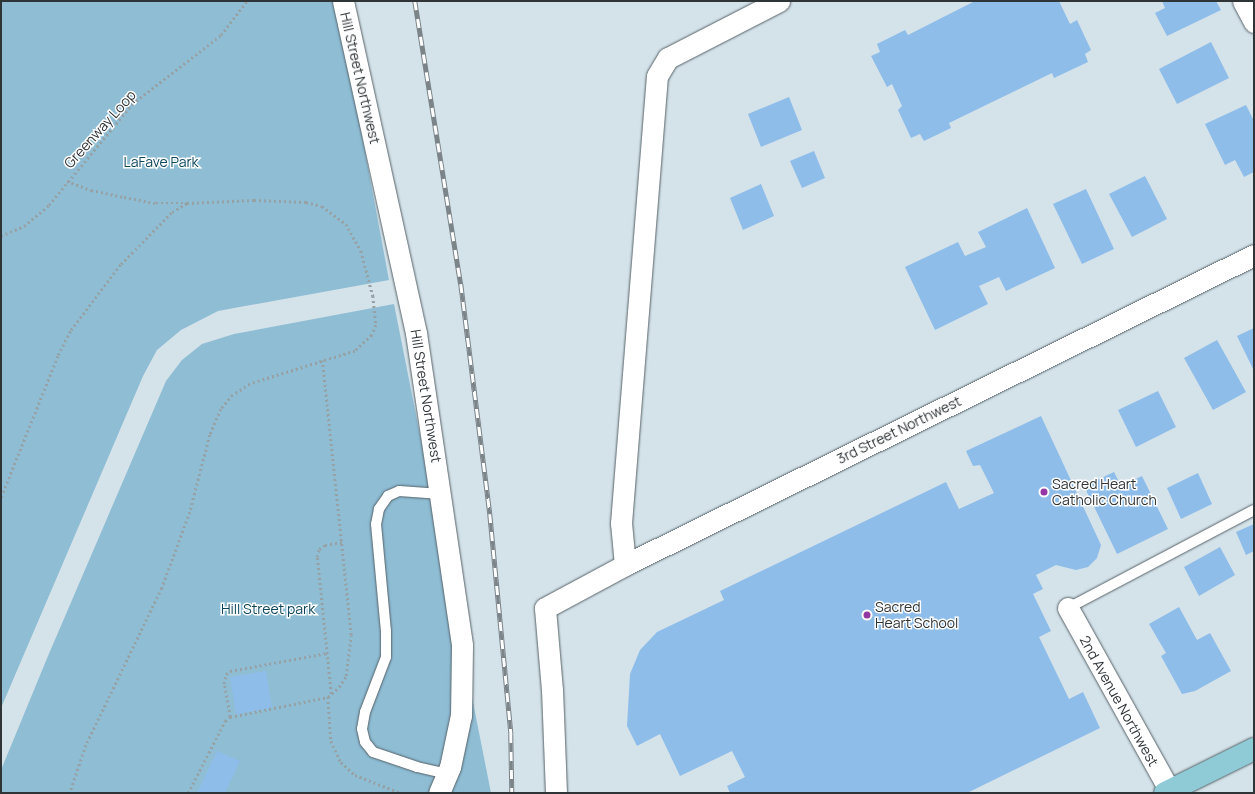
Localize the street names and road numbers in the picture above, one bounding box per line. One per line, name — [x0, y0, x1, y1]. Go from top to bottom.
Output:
street label: Hill Street Northwest — [337, 11, 383, 145]
street label: Greenway Loop — [61, 87, 139, 171]
street label: Hill Street Northwest — [407, 328, 445, 464]
street label: 3rd Street Northwest — [834, 393, 964, 467]
street label: 2nd Avenue Northwest — [1076, 633, 1162, 769]

